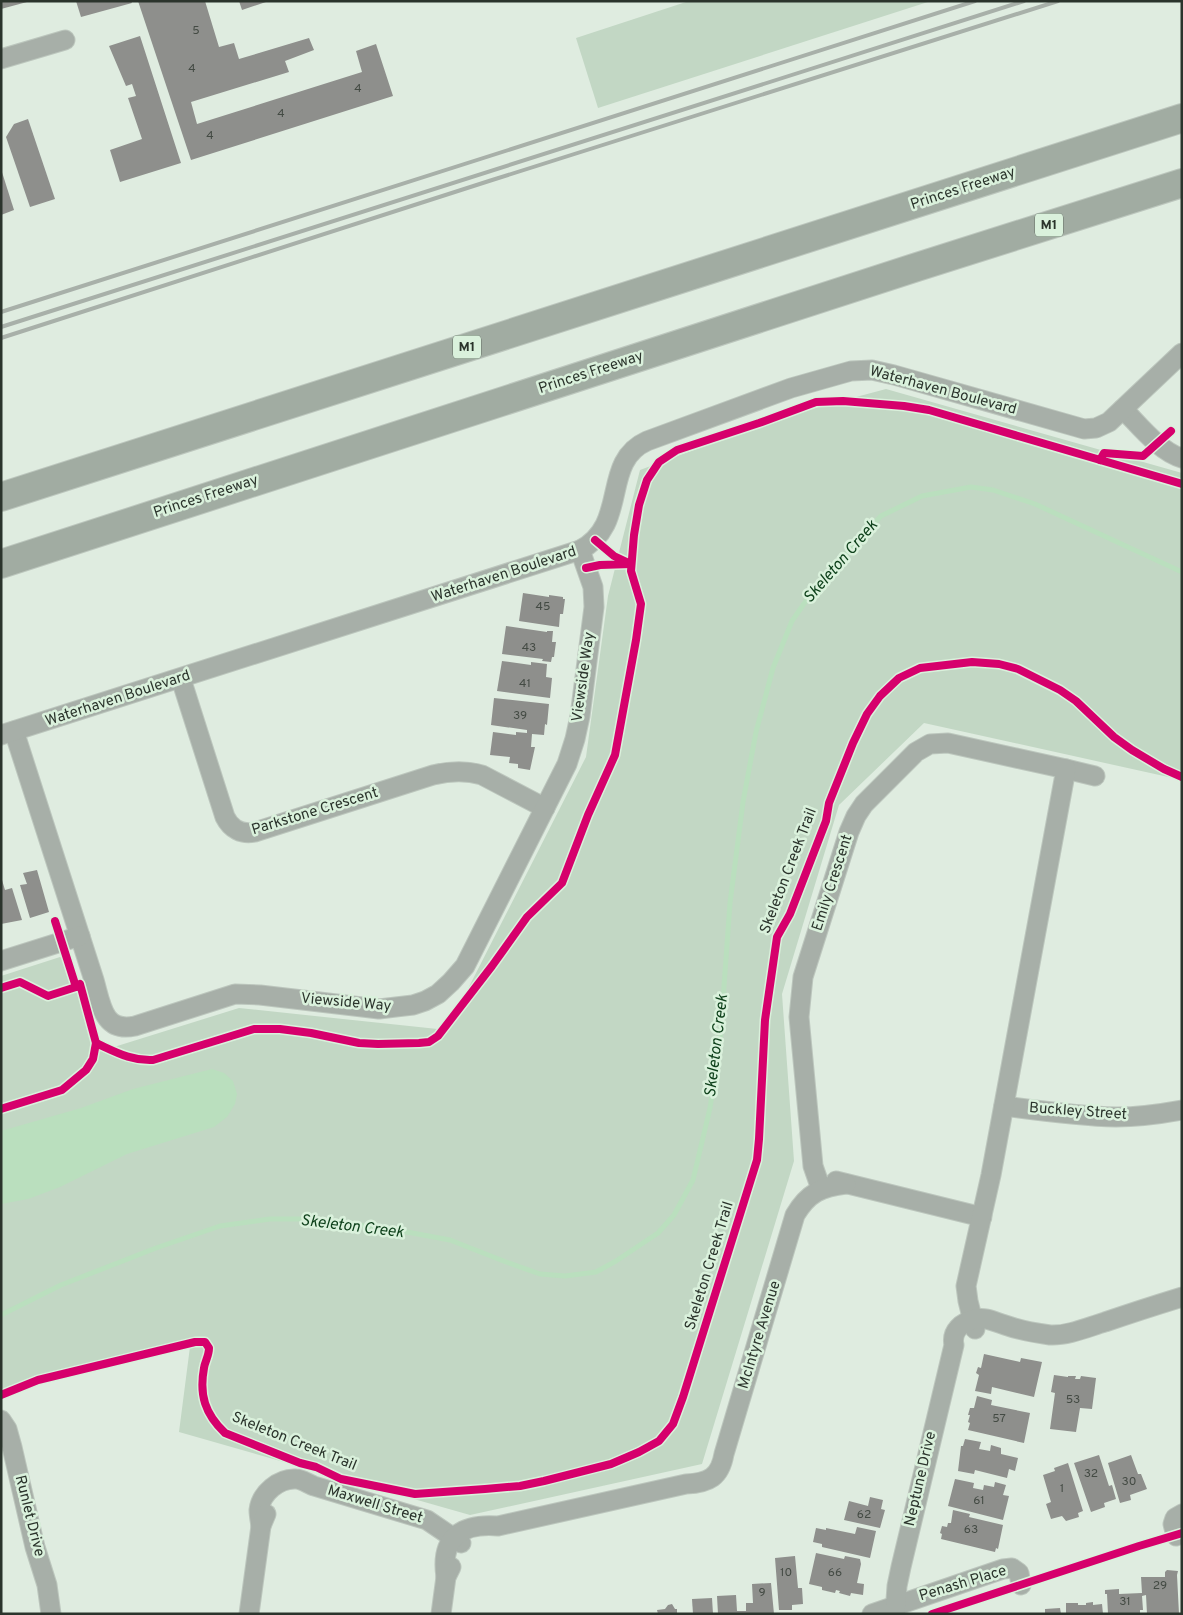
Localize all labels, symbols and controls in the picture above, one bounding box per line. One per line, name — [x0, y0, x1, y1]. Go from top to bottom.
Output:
house number: 5 — [192, 23, 200, 39]
house number: 4 — [188, 61, 196, 77]
house number: 4 — [354, 81, 362, 97]
house number: 4 — [277, 106, 285, 122]
house number: 4 — [206, 128, 214, 144]
street label: Princes Freeway — [908, 163, 1018, 215]
road number: M1 — [1035, 214, 1063, 236]
road number: M1 — [453, 336, 481, 358]
street label: Princes Freeway — [536, 347, 646, 399]
street label: Waterhaven Boulevard — [867, 362, 1019, 420]
street label: Princes Freeway — [151, 471, 261, 523]
water label: Skeleton Creek — [799, 516, 883, 608]
street label: Waterhaven Boulevard — [429, 543, 579, 607]
house number: 45 — [536, 599, 550, 615]
street label: Viewside Way — [568, 631, 600, 723]
house number: 43 — [522, 640, 536, 656]
street label: Waterhaven Boulevard — [43, 667, 193, 731]
house number: 41 — [519, 676, 531, 692]
house number: 39 — [513, 708, 527, 724]
street label: Parkstone Crescent — [249, 784, 381, 840]
street label: Skeleton Creek Trail — [756, 805, 822, 937]
street label: Emily Crescent — [808, 832, 858, 934]
street label: Viewside Way — [300, 990, 392, 1016]
water label: Skeleton Creek — [701, 992, 733, 1099]
street label: Buckley Street — [1028, 1099, 1128, 1125]
street label: Skeleton Creek Trail — [681, 1199, 739, 1333]
water label: Skeleton Creek — [299, 1211, 406, 1243]
street label: McIntyre Avenue — [735, 1279, 785, 1391]
house number: 53 — [1066, 1392, 1080, 1408]
street label: Skeleton Creek Trail — [229, 1408, 359, 1476]
house number: 57 — [992, 1411, 1006, 1427]
street label: Neptune Drive — [901, 1430, 941, 1528]
house number: 32 — [1084, 1466, 1098, 1482]
street label: Runlet Drive — [10, 1473, 48, 1559]
house number: 30 — [1122, 1474, 1136, 1490]
house number: 1 — [1060, 1481, 1064, 1497]
street label: Maxwell Street — [325, 1482, 425, 1528]
house number: 61 — [973, 1493, 985, 1509]
house number: 62 — [857, 1507, 871, 1523]
house number: 63 — [964, 1522, 978, 1538]
street label: Penash Place — [917, 1562, 1009, 1606]
house number: 10 — [780, 1565, 792, 1581]
house number: 66 — [828, 1565, 842, 1581]
house number: 29 — [1153, 1578, 1167, 1594]
house number: 9 — [758, 1585, 766, 1601]
house number: 31 — [1119, 1594, 1131, 1610]

